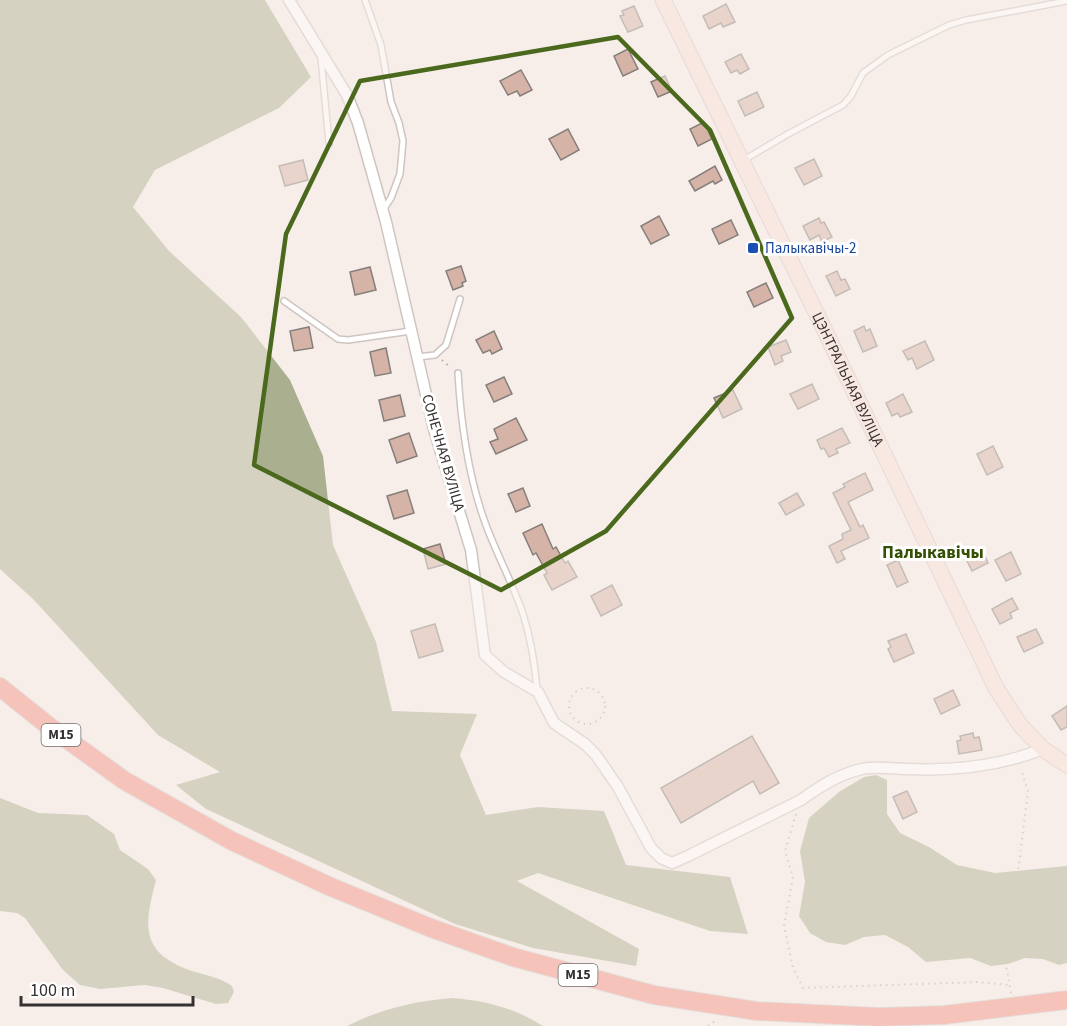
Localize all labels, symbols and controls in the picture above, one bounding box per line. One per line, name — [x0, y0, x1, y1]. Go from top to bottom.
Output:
place label: Палыкавічы-2 — [765, 238, 856, 259]
marker: Палыкавічы-2 — [746, 241, 760, 255]
street label: ЦЭНТРАЛЬНАЯ ВУЛІЦА — [807, 309, 890, 451]
street label: СОНЕЧНАЯ ВУЛІЦА — [416, 392, 470, 515]
district label: Палыкавічы — [882, 540, 984, 565]
road number: М15 — [42, 724, 80, 746]
road number: М15 — [558, 964, 598, 986]
scale bar — [21, 969, 194, 1007]
text: 100 m — [30, 978, 75, 1003]

